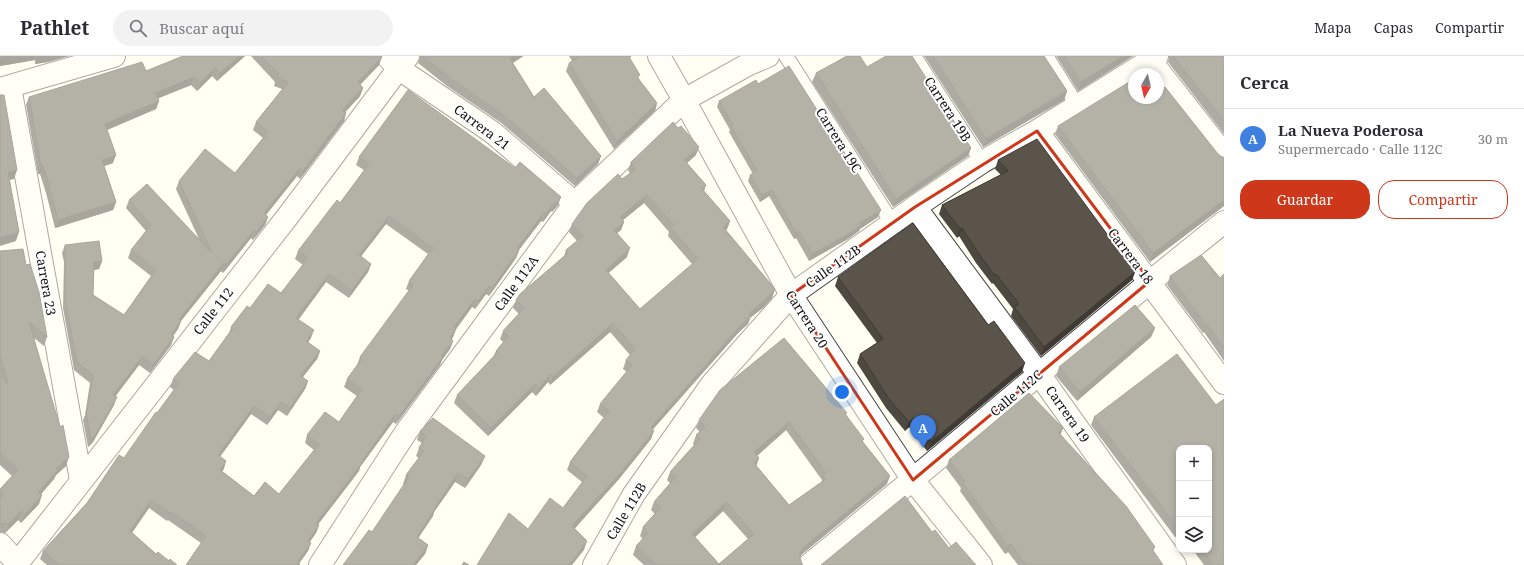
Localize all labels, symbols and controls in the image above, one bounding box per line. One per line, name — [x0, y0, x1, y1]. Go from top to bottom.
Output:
search box — [113, 10, 393, 46]
text: Pathlet — [20, 15, 89, 41]
icon: search — [127, 17, 149, 39]
text: Buscar aquí — [159, 18, 244, 38]
text: Mapa — [1314, 18, 1352, 37]
text: Capas — [1374, 18, 1413, 37]
text: Compartir — [1435, 18, 1504, 37]
north arrow — [1128, 68, 1164, 104]
text: Cerca — [1240, 71, 1289, 94]
street label: Carrera 19B — [920, 73, 976, 145]
street label: Carrera 21 — [450, 100, 514, 154]
street label: Carrera 19C — [812, 104, 866, 176]
text: La Nueva Poderosa — [1278, 120, 1423, 140]
text: A — [1248, 130, 1258, 148]
text: 30 m — [1478, 130, 1508, 148]
text: Supermercado · Calle 112C — [1278, 140, 1442, 158]
button: Guardar — [1240, 180, 1370, 219]
button: Compartir — [1378, 180, 1508, 219]
street label: Carrera 18 — [1104, 224, 1158, 288]
street label: Calle 112B — [802, 240, 864, 292]
street label: Carrera 23 — [31, 249, 61, 317]
street label: Calle 112A — [490, 251, 543, 314]
street label: Calle 112 — [189, 284, 237, 338]
street label: Carrera 20 — [782, 287, 832, 351]
street label: Calle 112C — [986, 366, 1046, 420]
your location — [832, 382, 852, 402]
street label: Carrera 19 — [1042, 382, 1094, 446]
pin: A — [910, 415, 936, 448]
map controls — [1176, 445, 1212, 553]
button: + — [1176, 445, 1212, 481]
street label: Calle 112B — [602, 479, 650, 543]
button: − — [1176, 481, 1212, 517]
button: layers — [1176, 517, 1212, 553]

